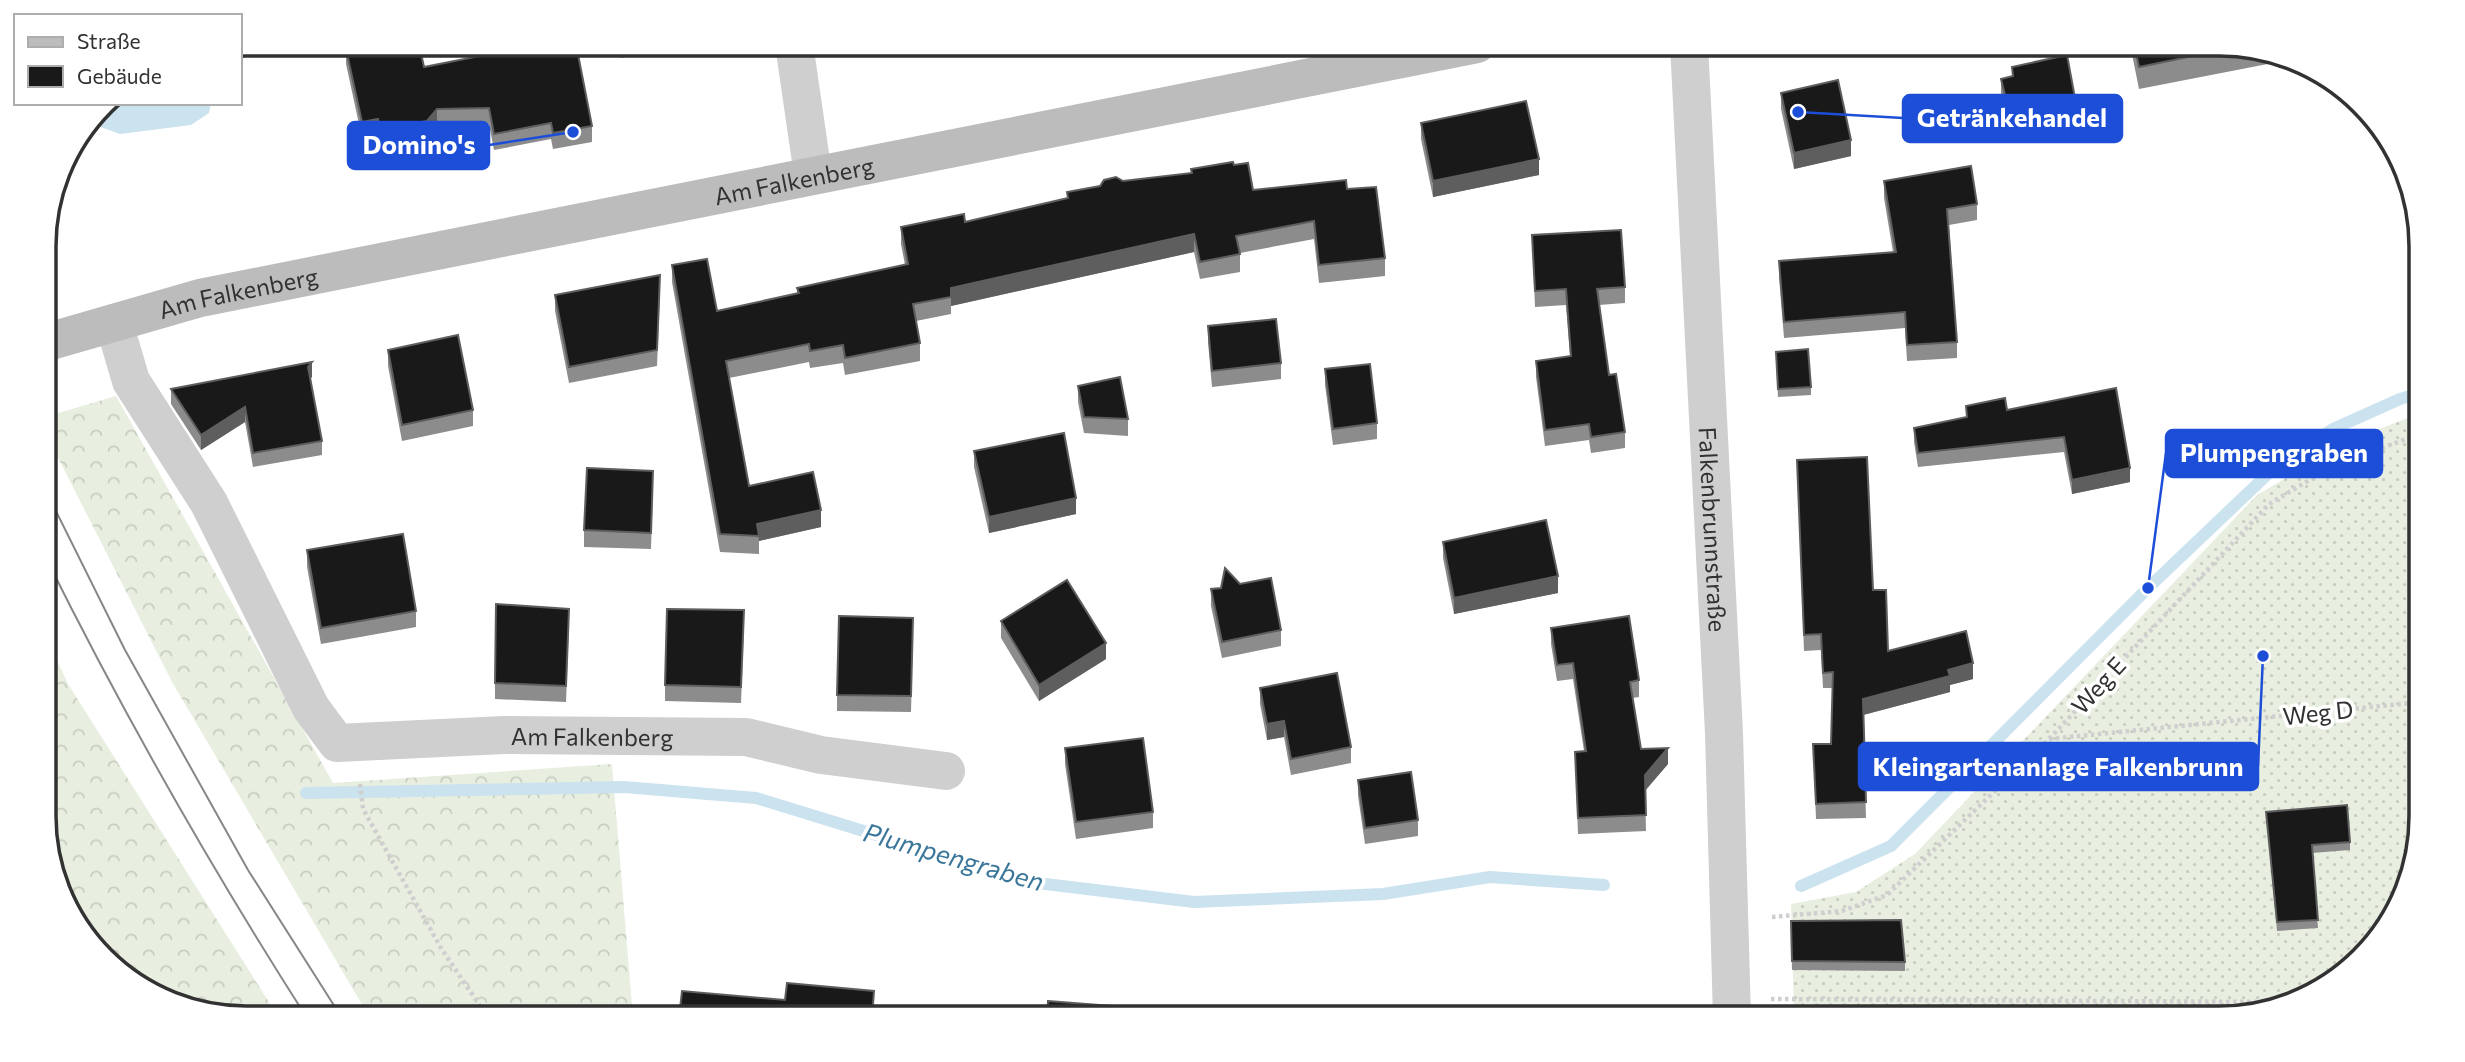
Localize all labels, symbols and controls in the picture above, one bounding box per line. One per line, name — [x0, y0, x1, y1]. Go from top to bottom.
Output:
legend — [14, 14, 242, 105]
text: Straße — [77, 28, 141, 53]
text: Gebäude — [77, 63, 162, 88]
callout: Getränkehandel — [1903, 95, 2122, 142]
text: Getränkehandel — [1917, 101, 2107, 132]
callout: Domino's — [348, 122, 489, 169]
text: Domino's — [362, 128, 476, 159]
street label: Am Falkenberg — [711, 150, 877, 210]
street label: Am Falkenberg — [155, 260, 320, 324]
street label: Falkenbrunnstraße — [1694, 426, 1733, 633]
callout: Plumpengraben — [2166, 430, 2382, 477]
text: Plumpengraben — [2180, 436, 2368, 467]
street label: Weg E — [2065, 650, 2131, 720]
street label: Weg D — [2281, 694, 2355, 730]
street label: Am Falkenberg — [511, 721, 673, 751]
callout: Kleingartenanlage Falkenbrunn — [1859, 743, 2258, 790]
text: Kleingartenanlage Falkenbrunn — [1873, 750, 2243, 781]
water label: Plumpengraben — [860, 815, 1048, 897]

